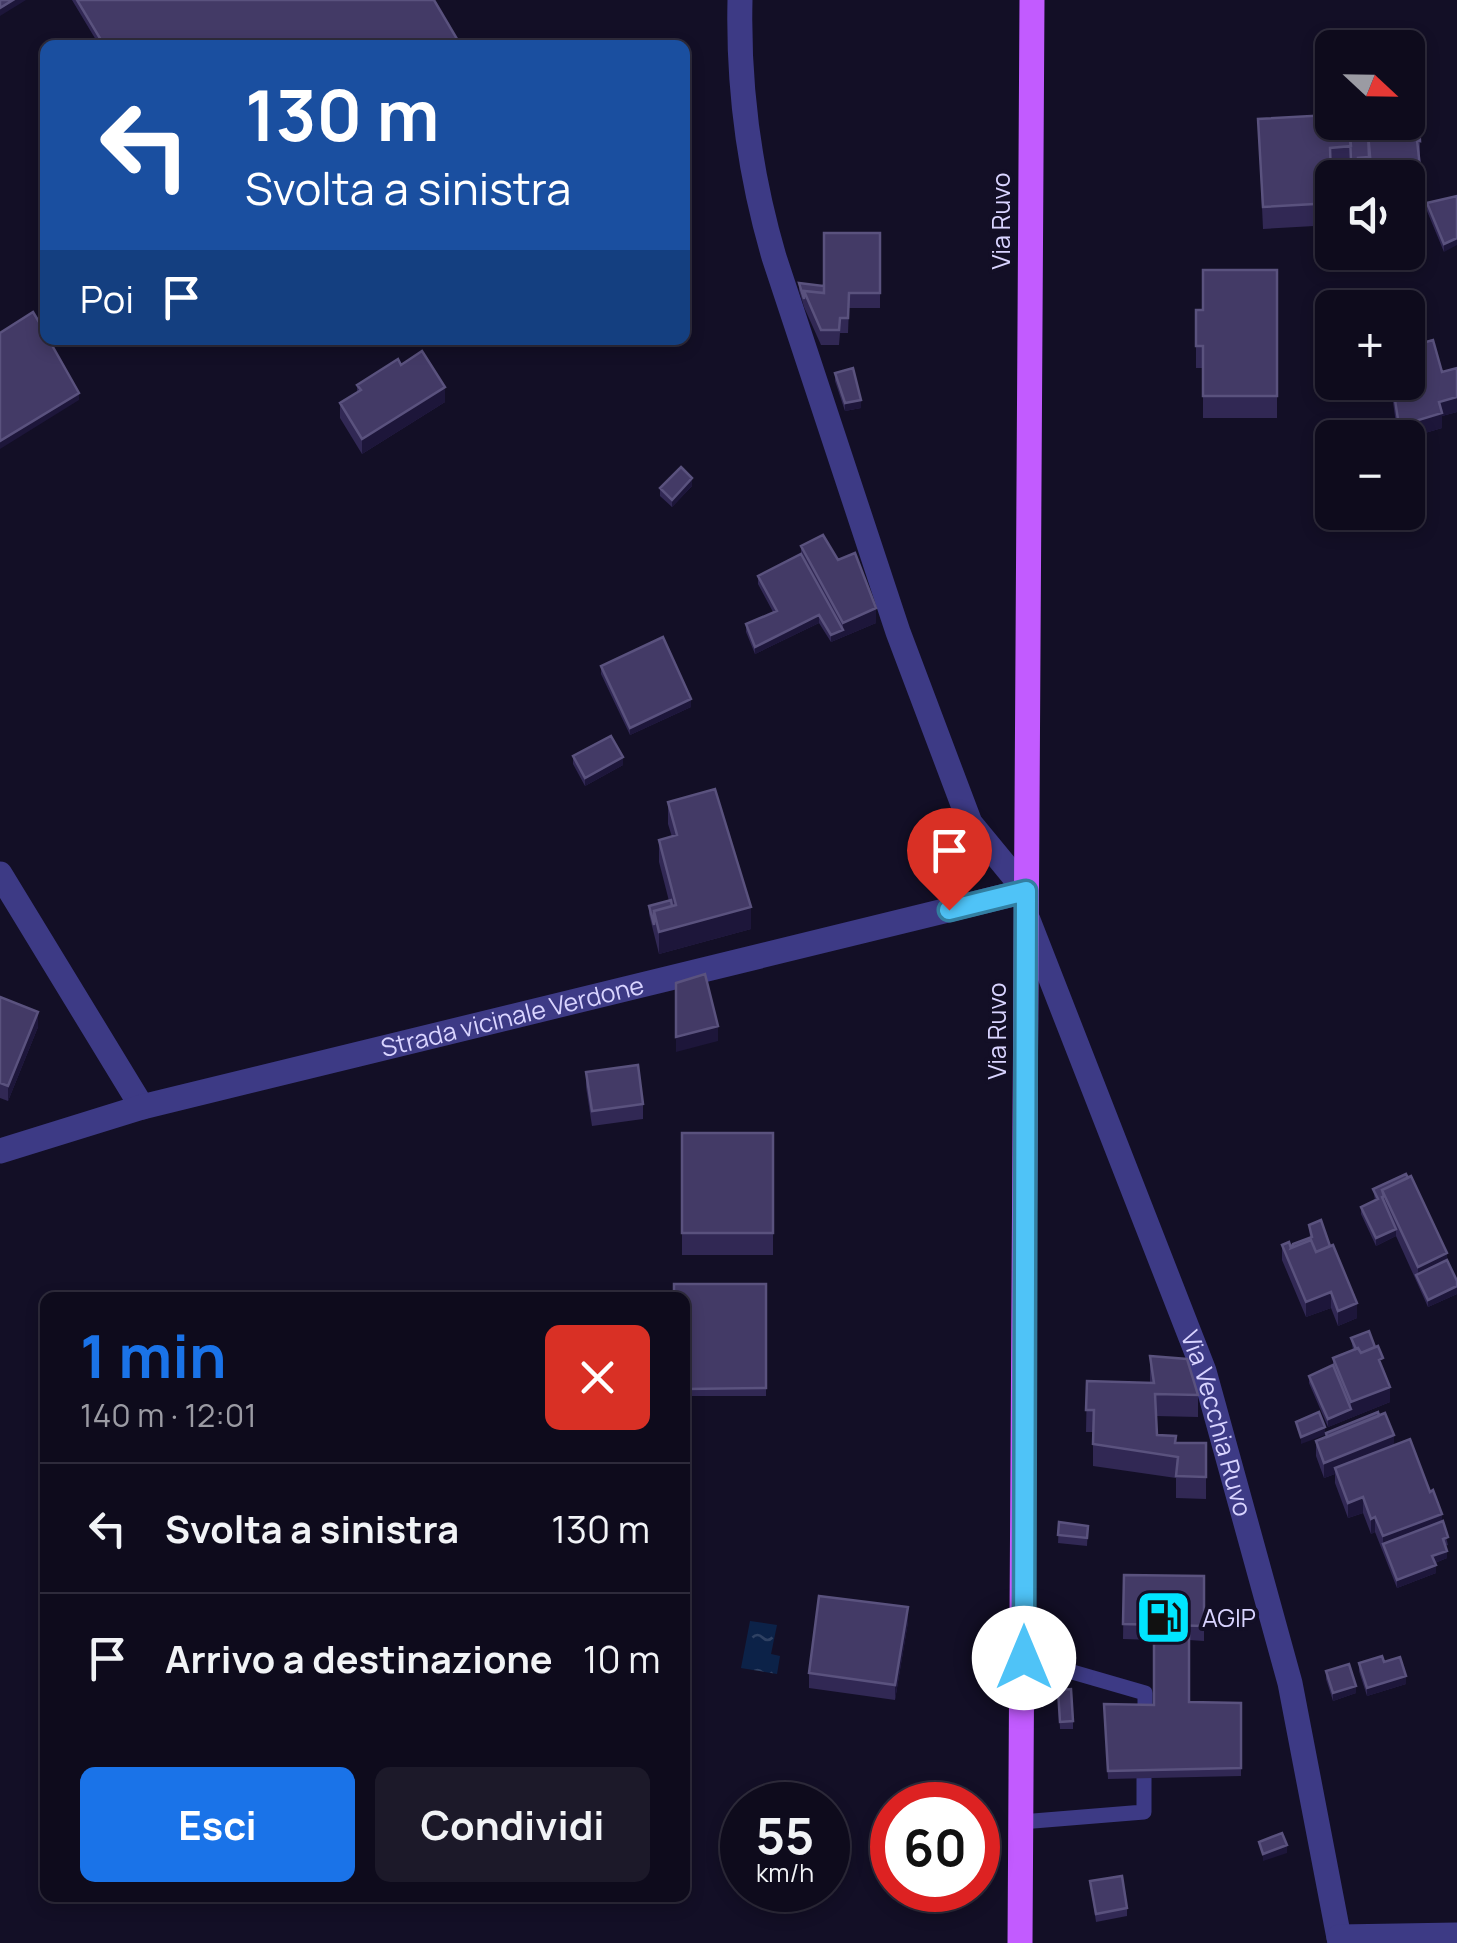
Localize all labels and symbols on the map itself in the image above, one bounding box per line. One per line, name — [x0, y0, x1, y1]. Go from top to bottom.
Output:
north arrow — [1315, 30, 1425, 140]
street label: Via Ruvo — [983, 173, 1018, 269]
pin — [907, 808, 992, 911]
street label: Strada vicinale Verdone — [377, 967, 647, 1065]
street label: Via Ruvo — [979, 983, 1014, 1079]
street label: Via Vecchia Ruvo — [1173, 1325, 1261, 1520]
fuel station icon: AGIP — [1133, 1588, 1193, 1648]
place label: AGIP — [1202, 1600, 1256, 1635]
position arrow — [972, 1606, 1076, 1710]
speed limit sign: 60 — [870, 1782, 1000, 1912]

